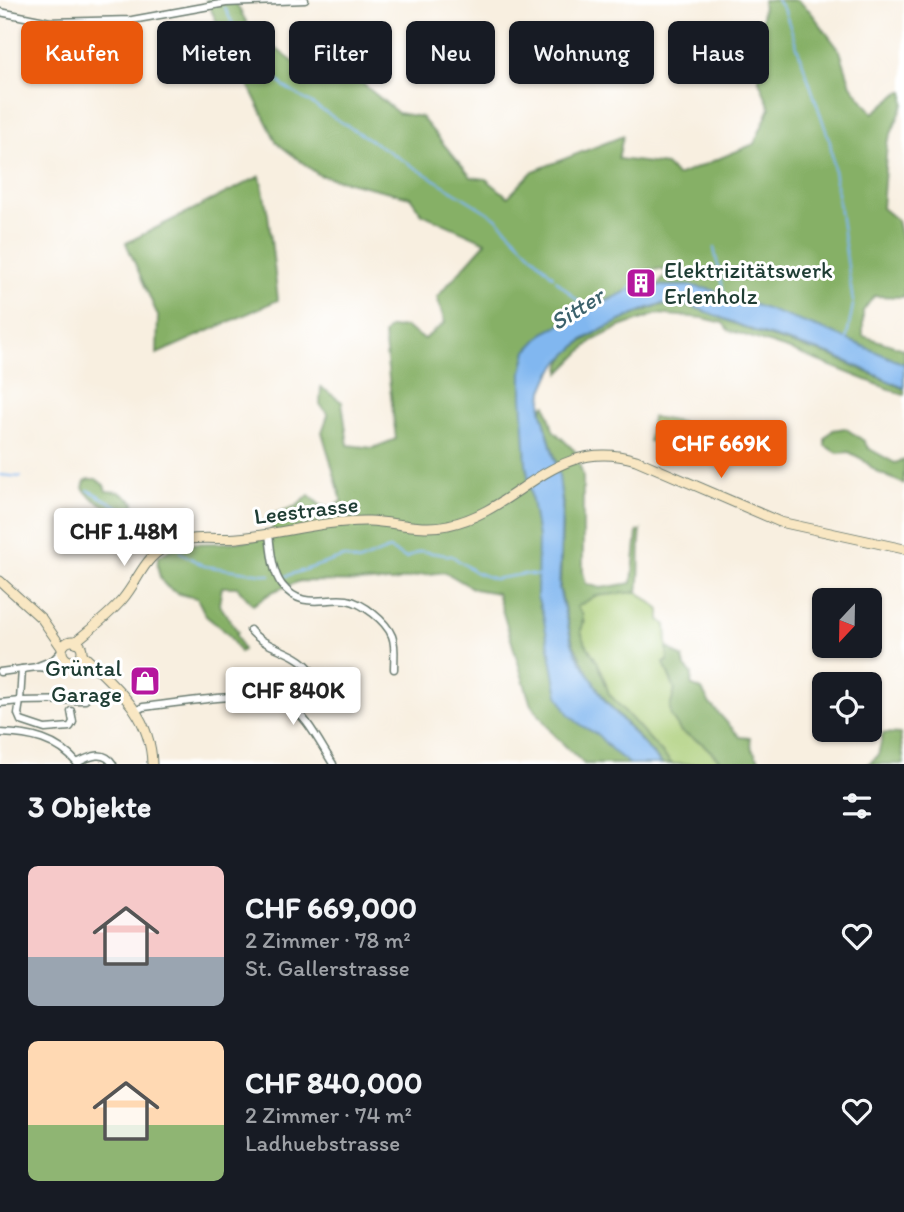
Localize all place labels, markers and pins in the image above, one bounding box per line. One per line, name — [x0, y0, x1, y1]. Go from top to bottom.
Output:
place label: Elektrizitätswerk Erlenholz — [664, 256, 833, 310]
building icon: Elektrizitätswerk Erlenholz — [624, 266, 658, 300]
pin: CHF 669K — [649, 420, 793, 480]
pin: CHF 1.48M — [44, 508, 204, 568]
place label: Grüntal Garage — [45, 654, 122, 708]
shop icon: Grüntal Garage — [128, 664, 162, 698]
pin: CHF 840K — [221, 668, 365, 727]

